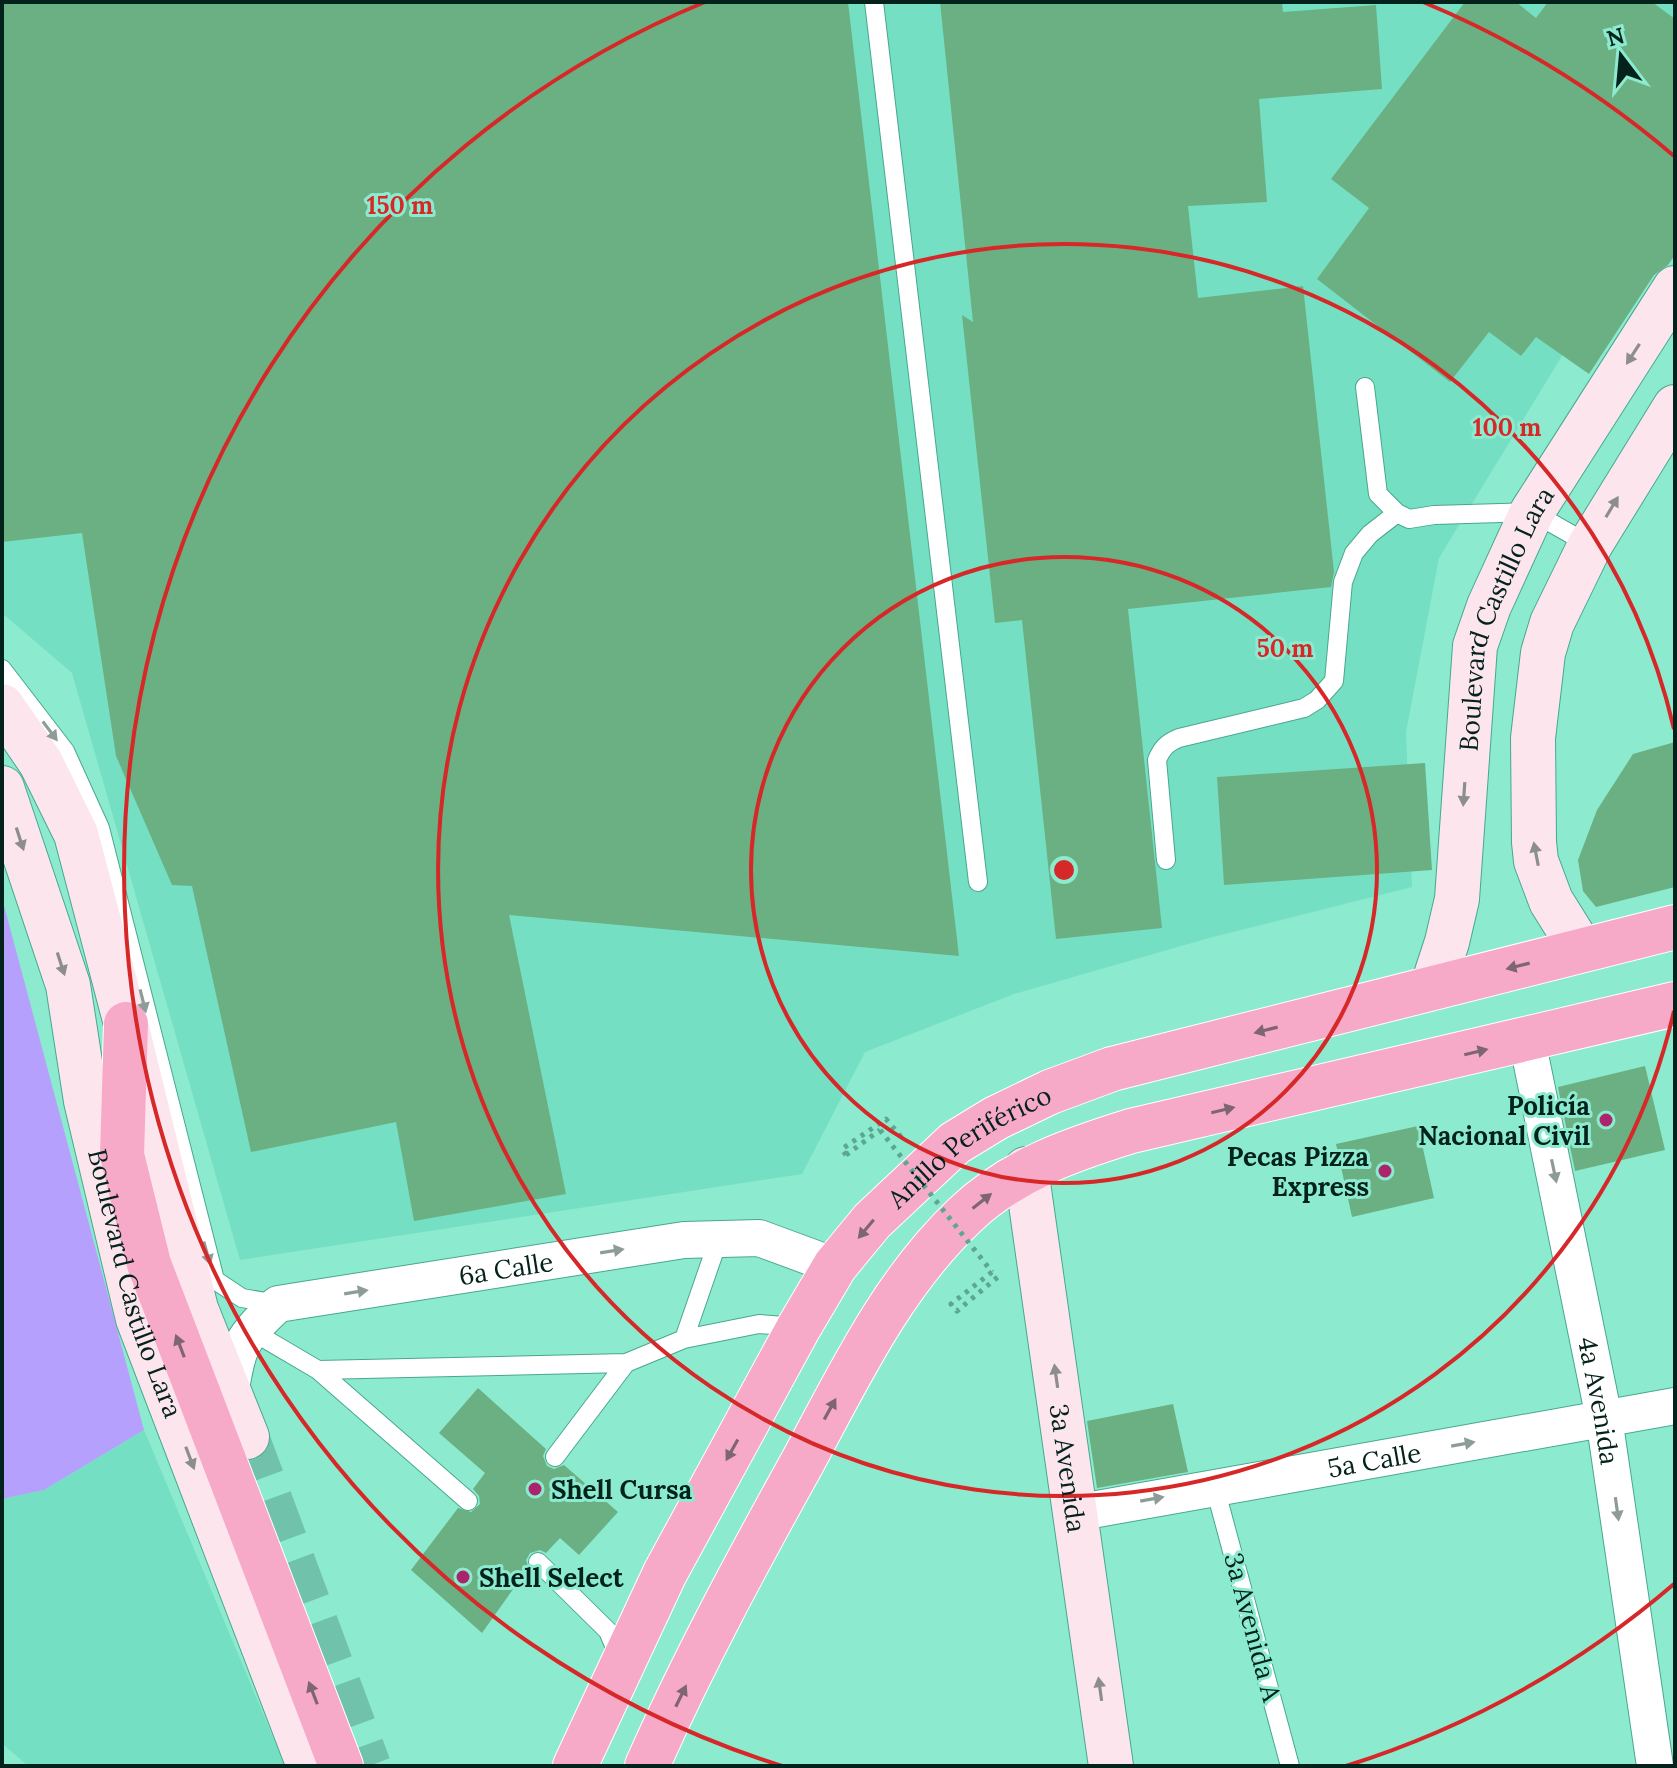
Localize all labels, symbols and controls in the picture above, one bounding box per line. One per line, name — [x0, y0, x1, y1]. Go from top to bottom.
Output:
north arrow — [1581, 16, 1661, 96]
text: N — [1603, 21, 1628, 53]
text: 150 m — [367, 190, 433, 221]
one-way arrow — [1625, 343, 1640, 364]
text: 100 m — [1473, 412, 1541, 443]
street label: Boulevard Castillo Lara — [1451, 480, 1561, 752]
one-way arrow — [1605, 496, 1619, 518]
text: 50 m — [1257, 633, 1313, 664]
one-way arrow — [41, 720, 57, 741]
one-way arrow — [1457, 782, 1470, 807]
one-way arrow — [15, 827, 27, 851]
one-way arrow — [1530, 842, 1542, 867]
centre of rings — [1050, 856, 1078, 884]
one-way arrow — [55, 952, 68, 976]
one-way arrow — [1505, 960, 1530, 972]
one-way arrow — [138, 988, 150, 1013]
one-way arrow — [1253, 1024, 1278, 1036]
one-way arrow — [1464, 1045, 1489, 1057]
street label: Anillo Periférico — [880, 1078, 1056, 1215]
place label: Policía Nacional Civil — [1418, 1089, 1590, 1152]
one-way arrow — [1210, 1103, 1235, 1116]
marker: Policía Nacional Civil — [1597, 1111, 1615, 1129]
place label: Pecas Pizza Express — [1227, 1140, 1369, 1203]
street label: Boulevard Castillo Lara — [81, 1145, 191, 1422]
one-way arrow — [1548, 1159, 1560, 1184]
marker: Pecas Pizza Express — [1376, 1162, 1394, 1180]
one-way arrow — [972, 1194, 992, 1210]
one-way arrow — [858, 1218, 875, 1238]
one-way arrow — [201, 1241, 214, 1265]
street label: 6a Calle — [456, 1244, 555, 1292]
one-way arrow — [600, 1244, 625, 1257]
one-way arrow — [343, 1285, 368, 1298]
one-way arrow — [173, 1334, 186, 1358]
street label: 4a Avenida — [1571, 1334, 1627, 1467]
one-way arrow — [1049, 1363, 1062, 1388]
one-way arrow — [824, 1398, 837, 1421]
street label: 3a Avenida — [1043, 1401, 1094, 1535]
street label: 5a Calle — [1325, 1435, 1424, 1484]
one-way arrow — [1451, 1437, 1476, 1449]
one-way arrow — [725, 1439, 738, 1462]
one-way arrow — [184, 1446, 197, 1470]
place label: Shell Cursa — [551, 1473, 693, 1506]
marker: Shell Cursa — [526, 1480, 544, 1498]
one-way arrow — [1140, 1493, 1165, 1505]
one-way arrow — [1611, 1497, 1624, 1522]
street label: 3a Avenida A — [1217, 1549, 1289, 1706]
place label: Shell Select — [479, 1561, 625, 1594]
marker: Shell Select — [454, 1568, 472, 1586]
one-way arrow — [1093, 1676, 1106, 1701]
one-way arrow — [306, 1681, 319, 1705]
one-way arrow — [674, 1684, 688, 1707]

